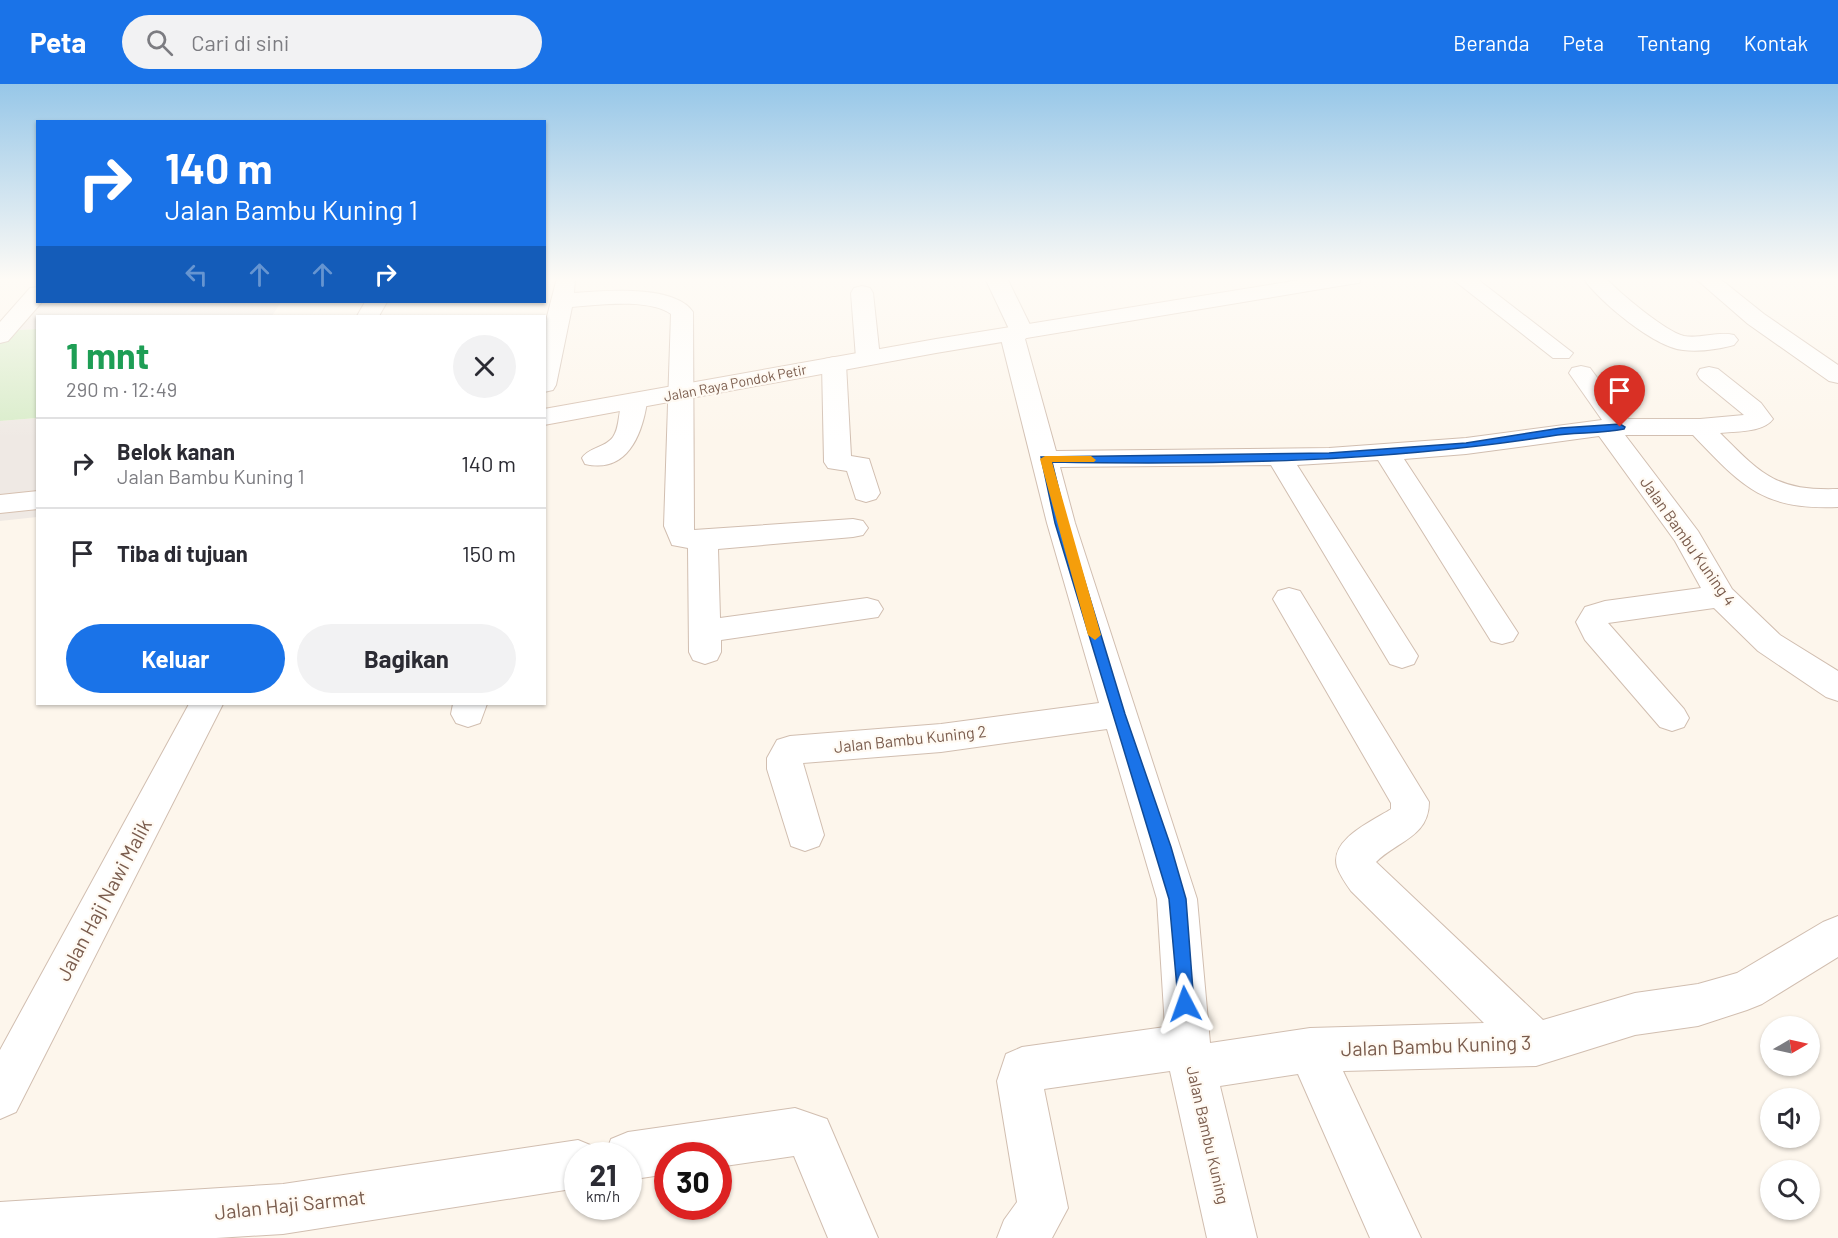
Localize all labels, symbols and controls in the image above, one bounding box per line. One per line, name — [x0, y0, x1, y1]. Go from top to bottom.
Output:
search box — [122, 15, 542, 69]
text: Peta — [30, 25, 86, 59]
icon: search — [143, 26, 176, 59]
text: Cari di sini — [191, 29, 289, 55]
text: Beranda — [1453, 30, 1529, 55]
text: Peta — [1562, 30, 1604, 55]
text: Tentang — [1637, 30, 1711, 55]
text: Kontak — [1744, 30, 1808, 55]
text: 140 m — [165, 142, 273, 192]
icon: right — [66, 144, 144, 222]
text: Jalan Bambu Kuning 1 — [165, 193, 418, 225]
icon: left — [180, 258, 213, 291]
icon: ahead — [243, 258, 276, 291]
icon: ahead — [306, 258, 339, 291]
icon: right — [369, 258, 402, 291]
text: 1 mnt — [66, 333, 149, 376]
button: close — [453, 335, 516, 398]
street label: Jalan Raya Pondok Petir — [662, 360, 808, 405]
pin — [1594, 365, 1645, 427]
icon: arrive — [1603, 374, 1636, 407]
text: 290 m · 12:49 — [66, 377, 177, 401]
text: Belok kanan — [117, 438, 235, 464]
icon: right — [66, 447, 99, 480]
text: 140 m — [461, 450, 516, 476]
text: Jalan Bambu Kuning 1 — [117, 464, 304, 488]
street label: Jalan Bambu Kuning 4 — [1637, 473, 1740, 609]
icon: arrive — [66, 537, 99, 570]
text: Tiba di tujuan — [117, 540, 248, 566]
text: 150 m — [462, 540, 516, 566]
button: Keluar — [66, 624, 285, 693]
button: Bagikan — [297, 624, 516, 693]
street label: Jalan Bambu Kuning 2 — [833, 721, 987, 756]
street label: Jalan Haji Nawi Malik — [50, 814, 156, 985]
position arrow — [1153, 972, 1217, 1036]
north arrow — [1760, 1016, 1820, 1076]
map controls — [1760, 1016, 1820, 1220]
street label: Jalan Bambu Kuning 3 — [1340, 1030, 1532, 1060]
street label: Jalan Bambu Kuning — [1183, 1064, 1234, 1206]
button: sound — [1760, 1088, 1820, 1148]
speed limit sign: 30 — [654, 1142, 732, 1220]
text: 21 — [589, 1156, 617, 1192]
button: search — [1760, 1160, 1820, 1220]
street label: Jalan Haji Sarmat — [213, 1184, 367, 1224]
text: km/h — [586, 1187, 620, 1205]

